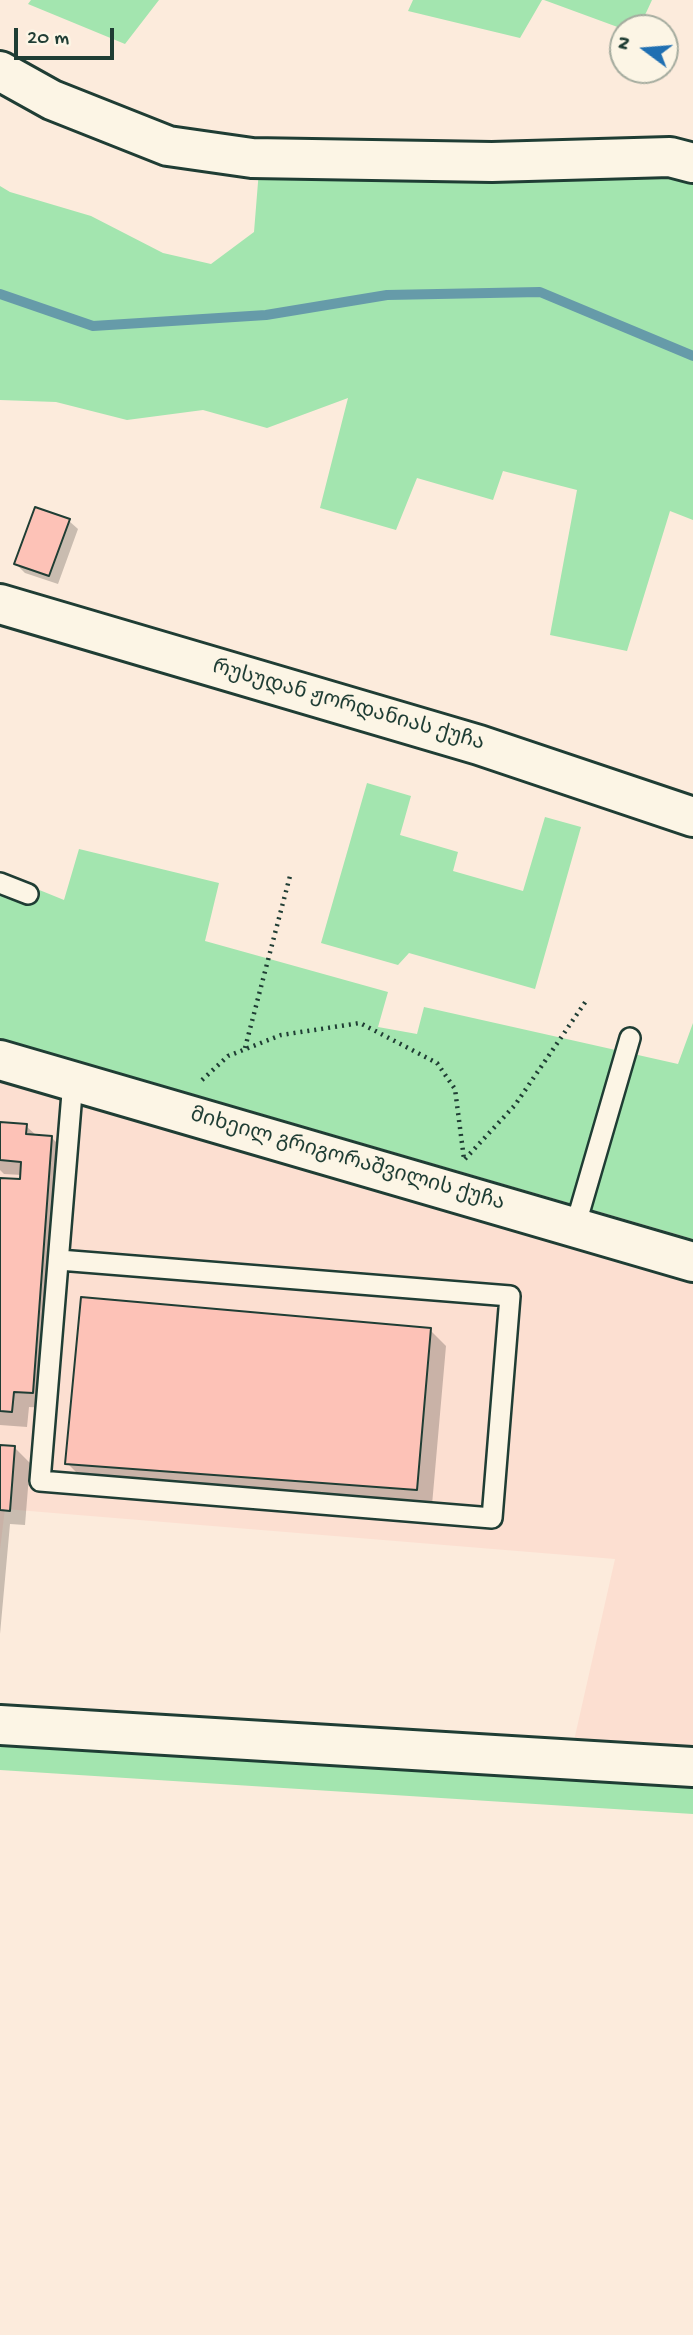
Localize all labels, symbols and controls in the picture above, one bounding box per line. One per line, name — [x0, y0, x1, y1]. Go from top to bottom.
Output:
scale bar — [18, 14, 117, 58]
north arrow — [609, 14, 679, 84]
text: 20 m — [27, 27, 69, 52]
text: N — [612, 34, 638, 53]
street label: რუსუდან ჟორდანიას ქუჩა — [209, 656, 487, 758]
street label: მიხეილ გრიგორაშვილის ქუჩა — [187, 1104, 507, 1218]

